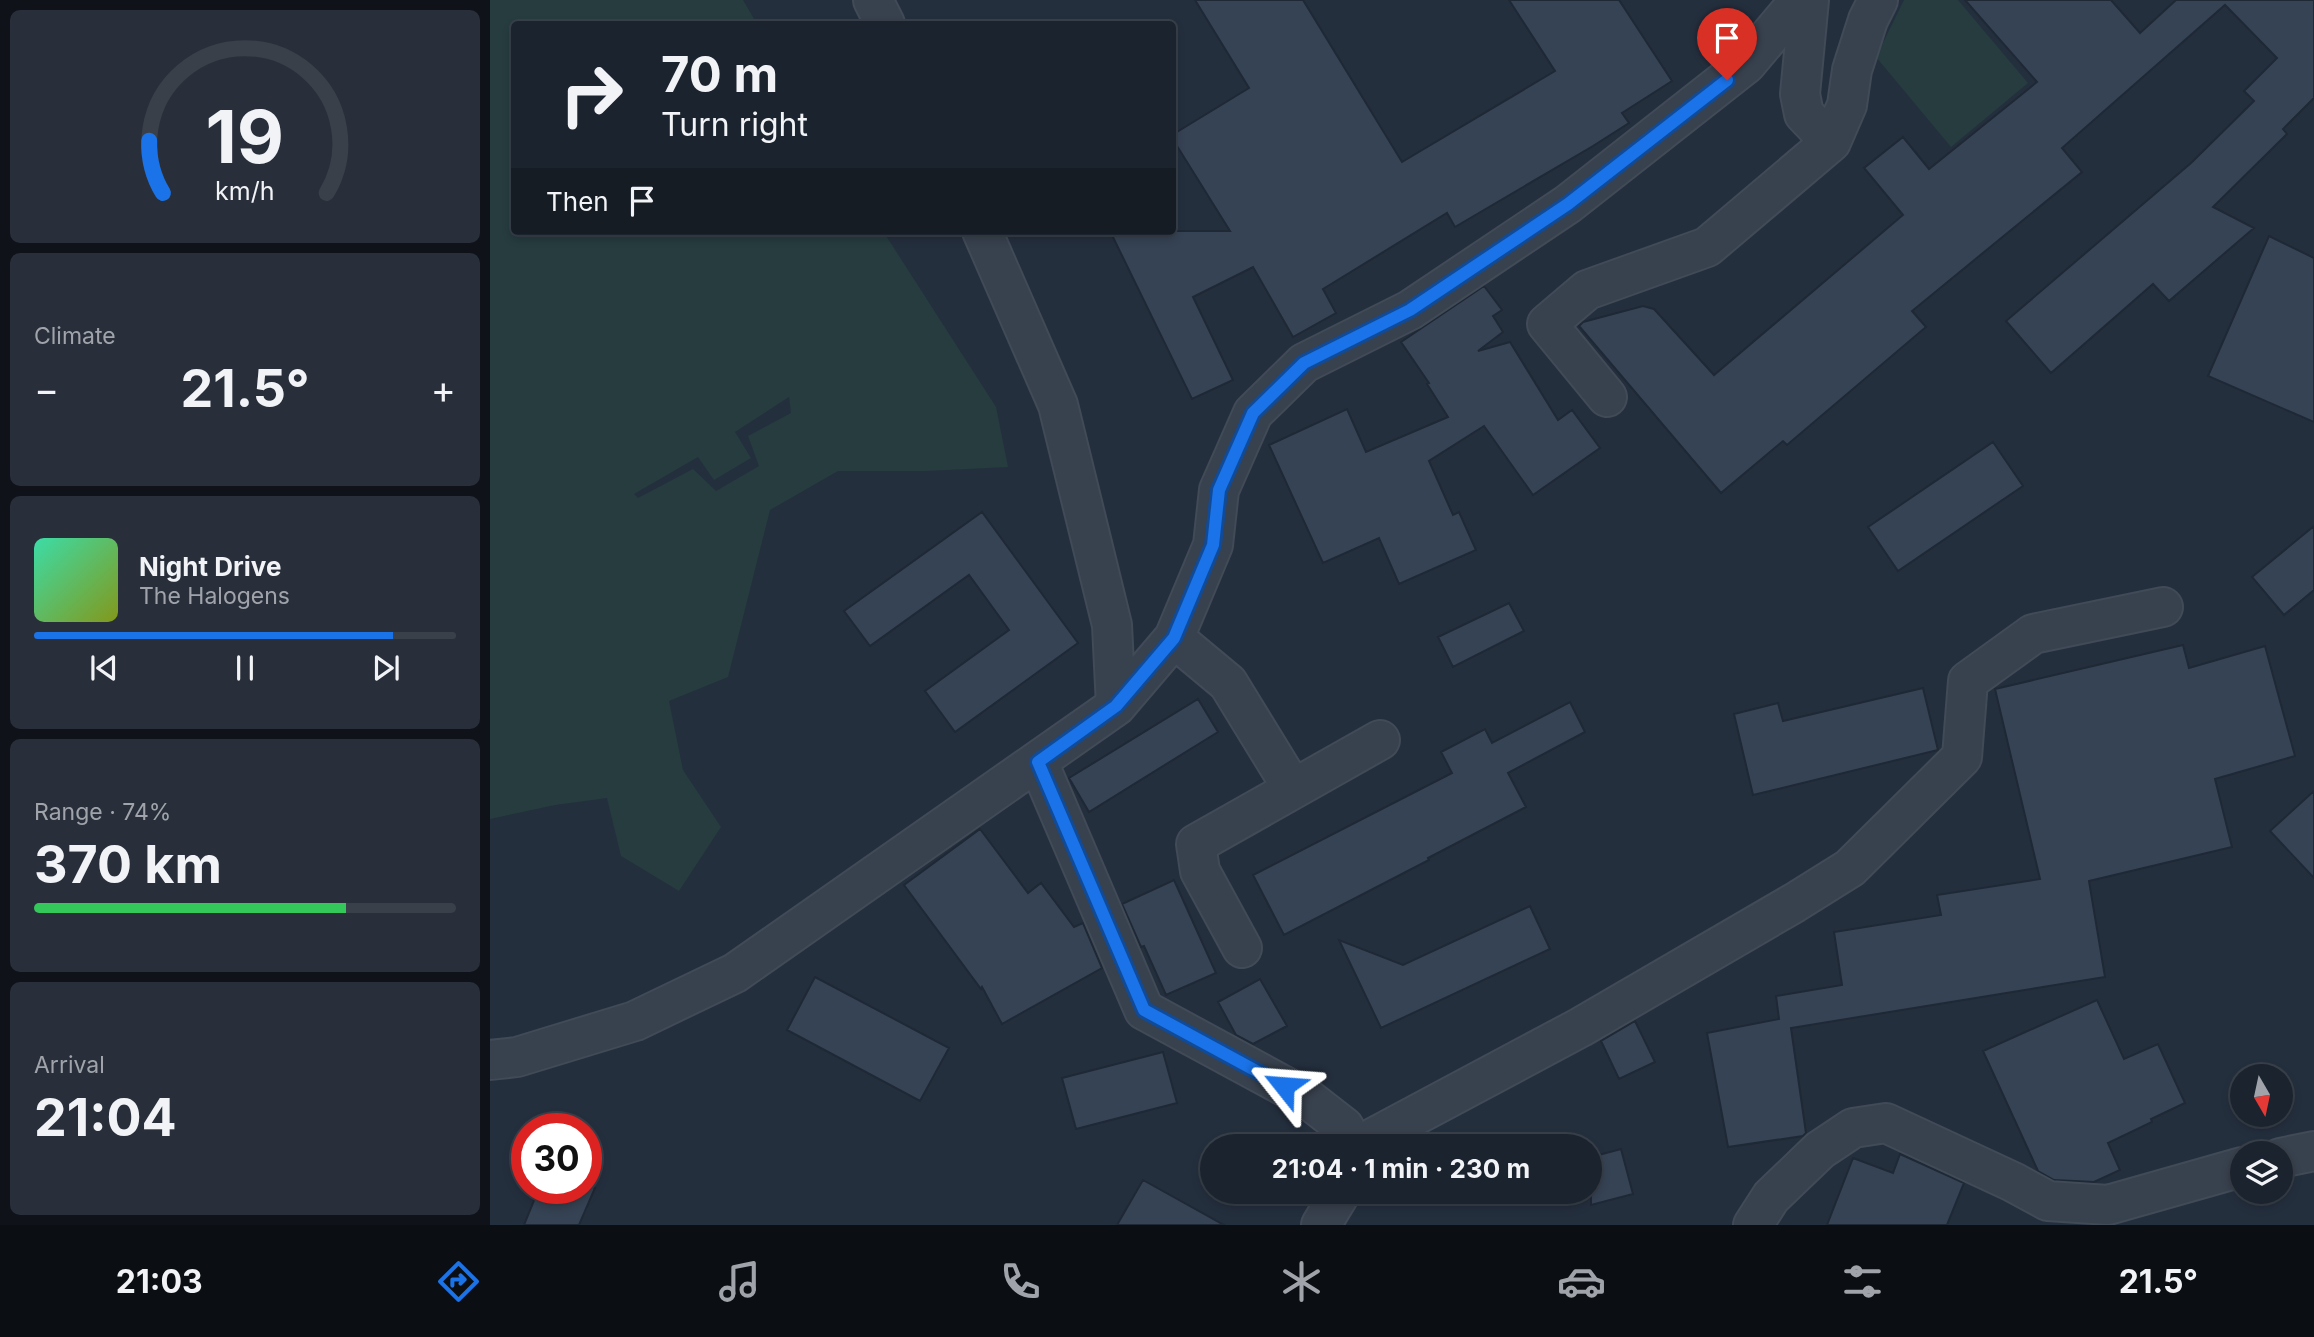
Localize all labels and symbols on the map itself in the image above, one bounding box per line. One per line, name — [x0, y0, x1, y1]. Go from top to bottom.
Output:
pin — [1697, 8, 1757, 80]
position arrow — [1247, 1049, 1321, 1123]
north arrow — [2230, 1064, 2292, 1127]
speed limit sign: 30 — [511, 1113, 602, 1204]

